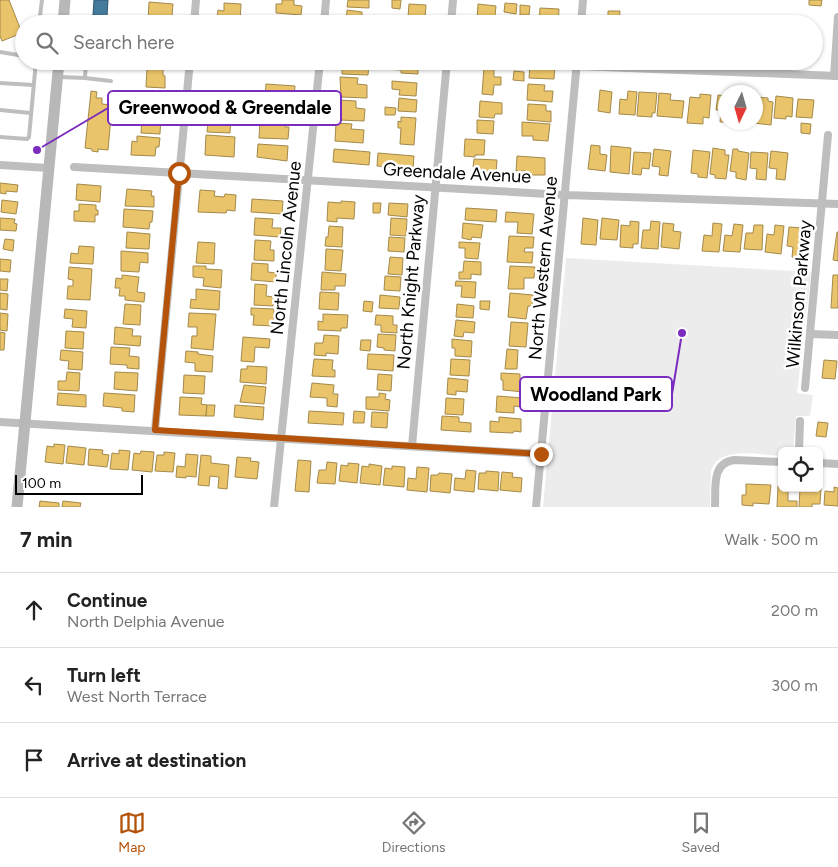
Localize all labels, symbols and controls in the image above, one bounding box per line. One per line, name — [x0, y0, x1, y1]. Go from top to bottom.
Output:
search box — [15, 15, 823, 70]
icon: search — [33, 29, 61, 57]
text: Search here — [73, 31, 175, 54]
north arrow — [718, 85, 763, 130]
callout: Greenwood & Greendale — [108, 91, 341, 125]
text: Greenwood & Greendale — [119, 96, 332, 119]
street label: Greendale Avenue — [382, 158, 532, 188]
street label: North Lincoln Avenue — [266, 160, 306, 336]
route start — [168, 162, 191, 185]
street label: North Western Avenue — [524, 175, 562, 361]
street label: North Knight Parkway — [392, 193, 430, 370]
street label: Wilkinson Parkway — [782, 219, 816, 369]
callout: Woodland Park — [520, 377, 672, 411]
text: Woodland Park — [530, 383, 663, 406]
route end — [530, 443, 553, 466]
map controls — [778, 447, 823, 492]
button: locate — [778, 447, 823, 492]
scale bar — [15, 472, 142, 495]
text: 100 m — [22, 475, 61, 492]
text: 7 min — [20, 527, 72, 552]
text: Walk · 500 m — [725, 530, 818, 549]
text: Continue — [67, 589, 147, 612]
icon: ahead — [20, 596, 48, 624]
text: 200 m — [771, 601, 818, 620]
text: North Delphia Avenue — [67, 612, 225, 631]
text: Turn left — [67, 664, 141, 687]
icon: left — [20, 671, 48, 699]
text: 300 m — [771, 676, 818, 695]
text: West North Terrace — [67, 687, 207, 706]
icon: arrive — [20, 746, 48, 774]
text: Arrive at destination — [67, 749, 246, 772]
tab: Map — [118, 809, 146, 856]
tab: Directions — [382, 809, 446, 856]
tab: Saved — [681, 809, 720, 856]

